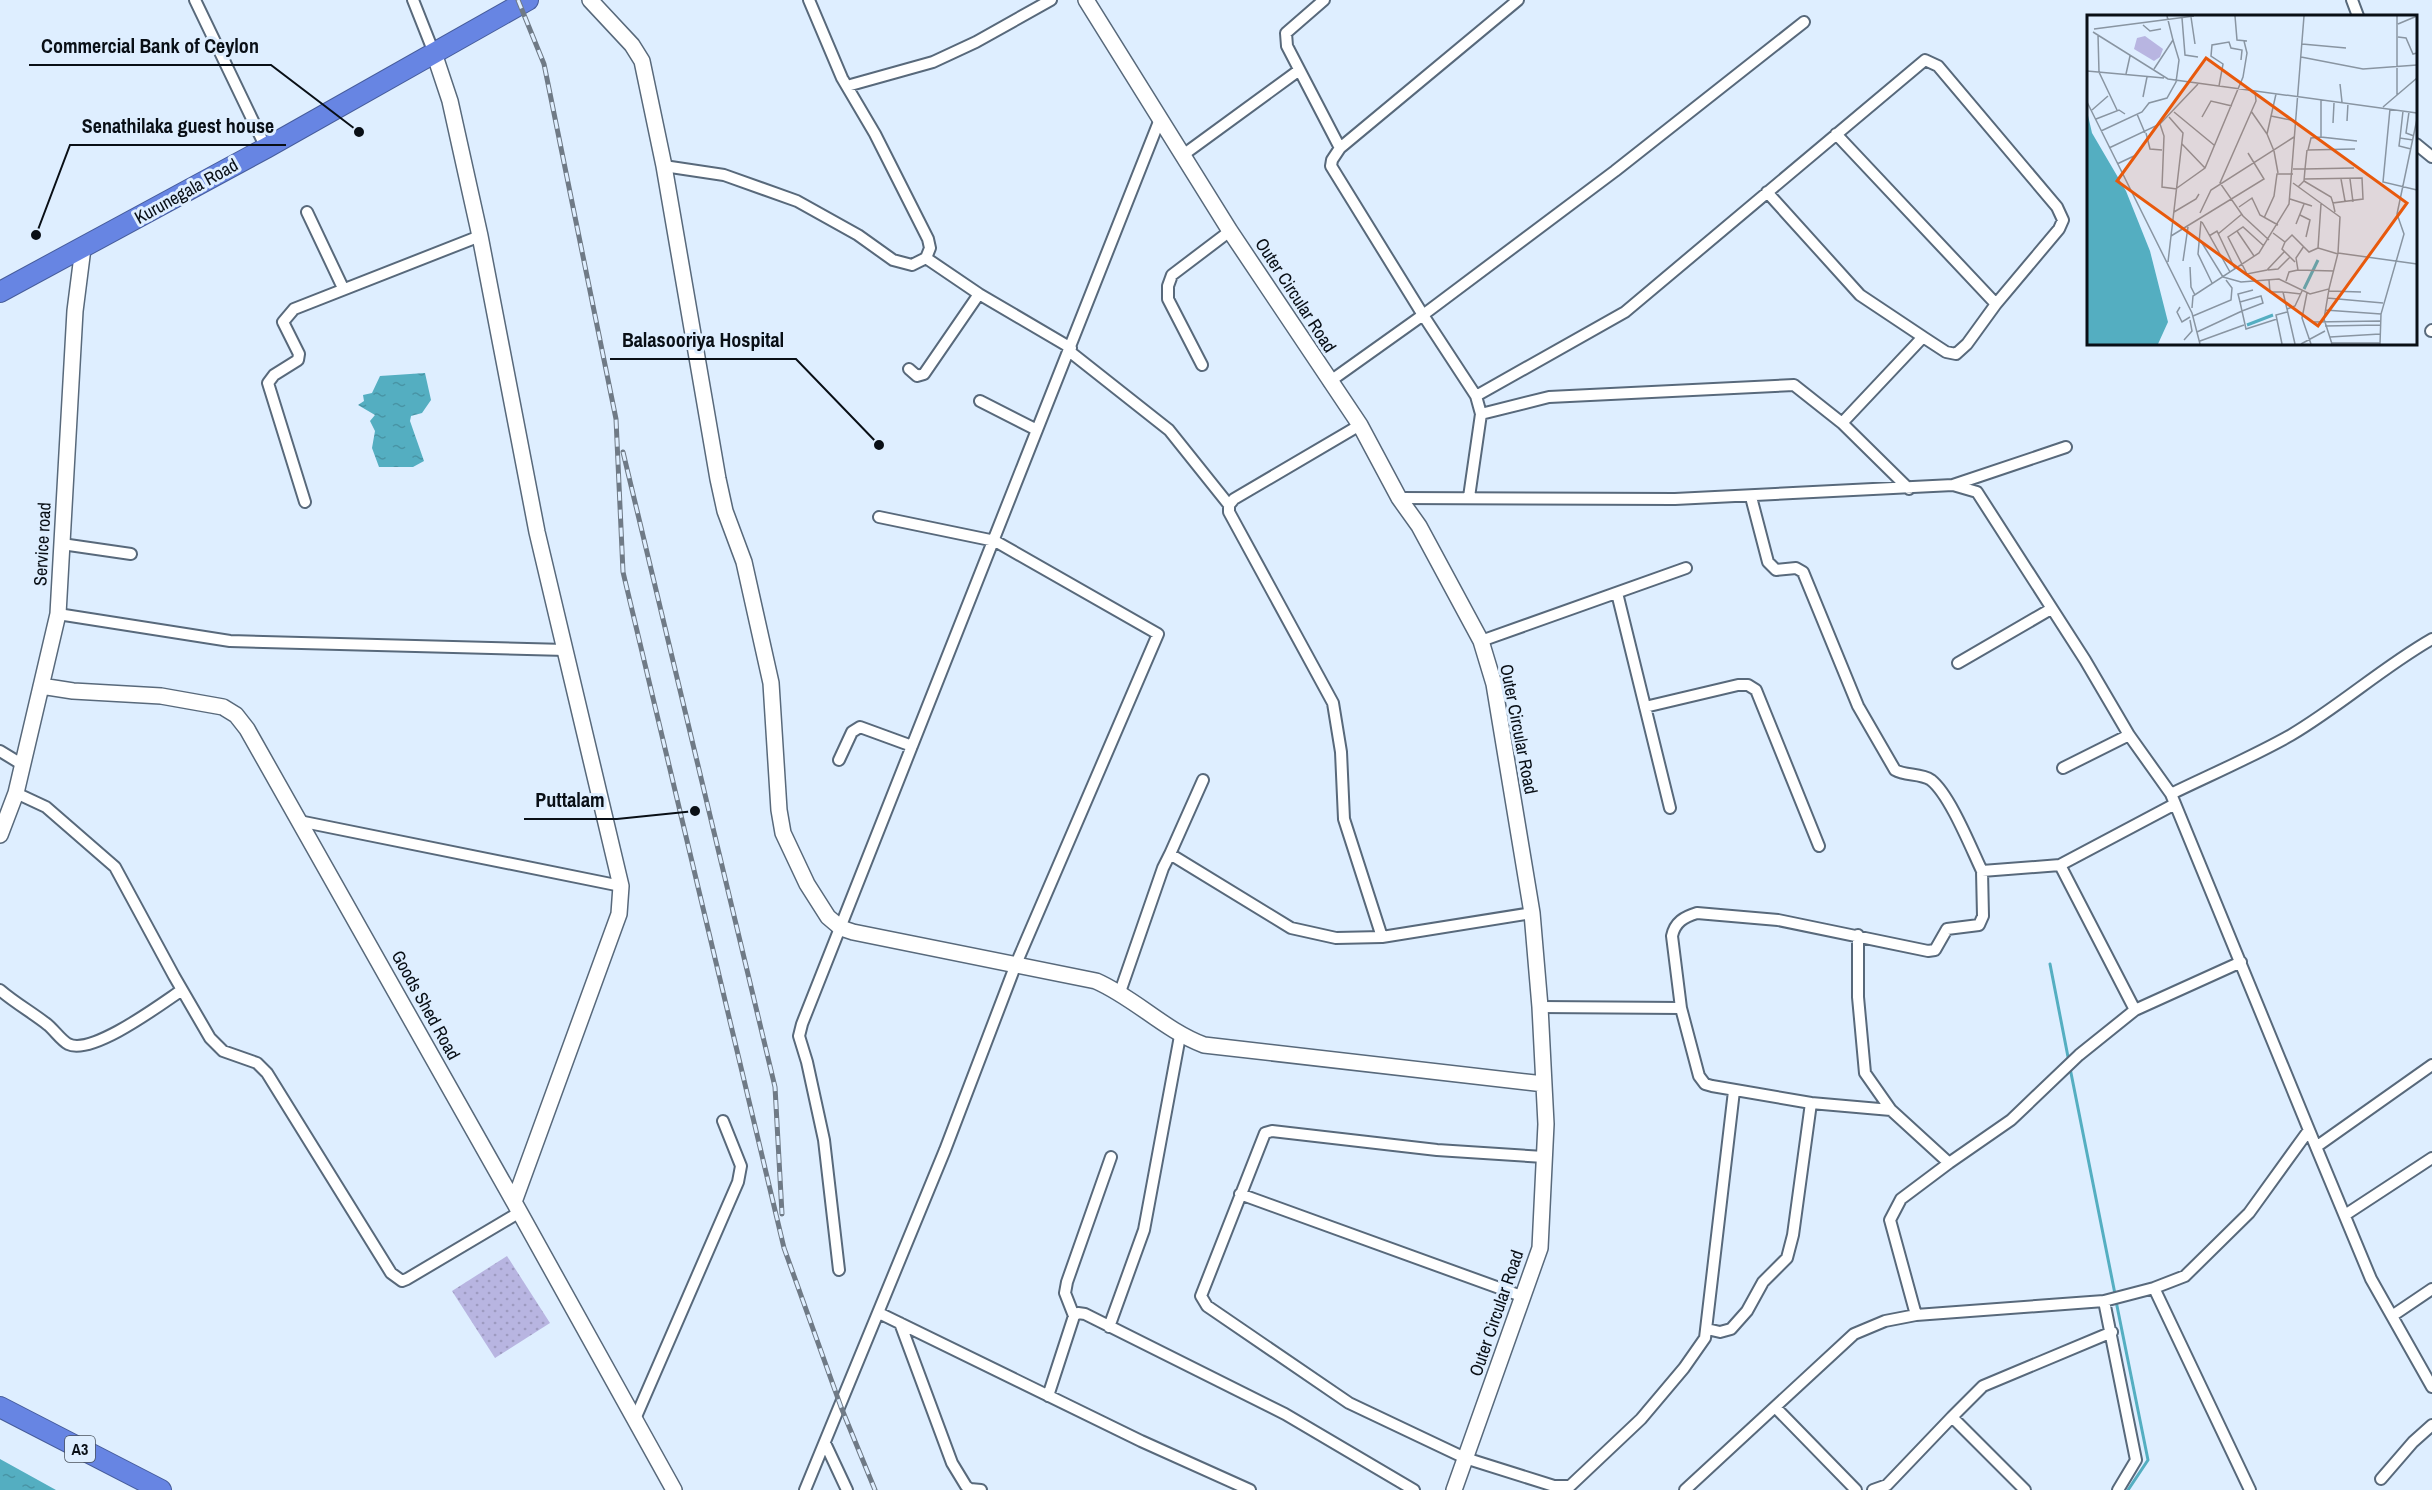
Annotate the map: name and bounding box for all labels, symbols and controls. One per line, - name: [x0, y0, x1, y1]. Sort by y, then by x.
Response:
- inset map: [2087, 15, 2417, 345]
- callout: Commercial Bank of Ceylon: [29, 27, 271, 65]
- text: Commercial Bank of Ceylon: [41, 32, 259, 59]
- callout: Senathilaka guest house: [70, 107, 286, 145]
- text: Senathilaka guest house: [82, 112, 274, 139]
- street label: Kurunegala Road: [130, 152, 242, 230]
- street label: Outer Circular Road: [1250, 233, 1342, 357]
- callout: Balasooriya Hospital: [610, 321, 796, 359]
- text: Balasooriya Hospital: [622, 326, 784, 353]
- street label: Service road: [27, 502, 57, 586]
- street label: Outer Circular Road: [1494, 662, 1544, 796]
- callout: Puttalam: [524, 781, 617, 819]
- text: Puttalam: [535, 786, 605, 813]
- street label: Goods Shed Road: [386, 946, 466, 1064]
- street label: Outer Circular Road: [1463, 1246, 1529, 1380]
- road number: A3: [65, 1436, 95, 1462]

